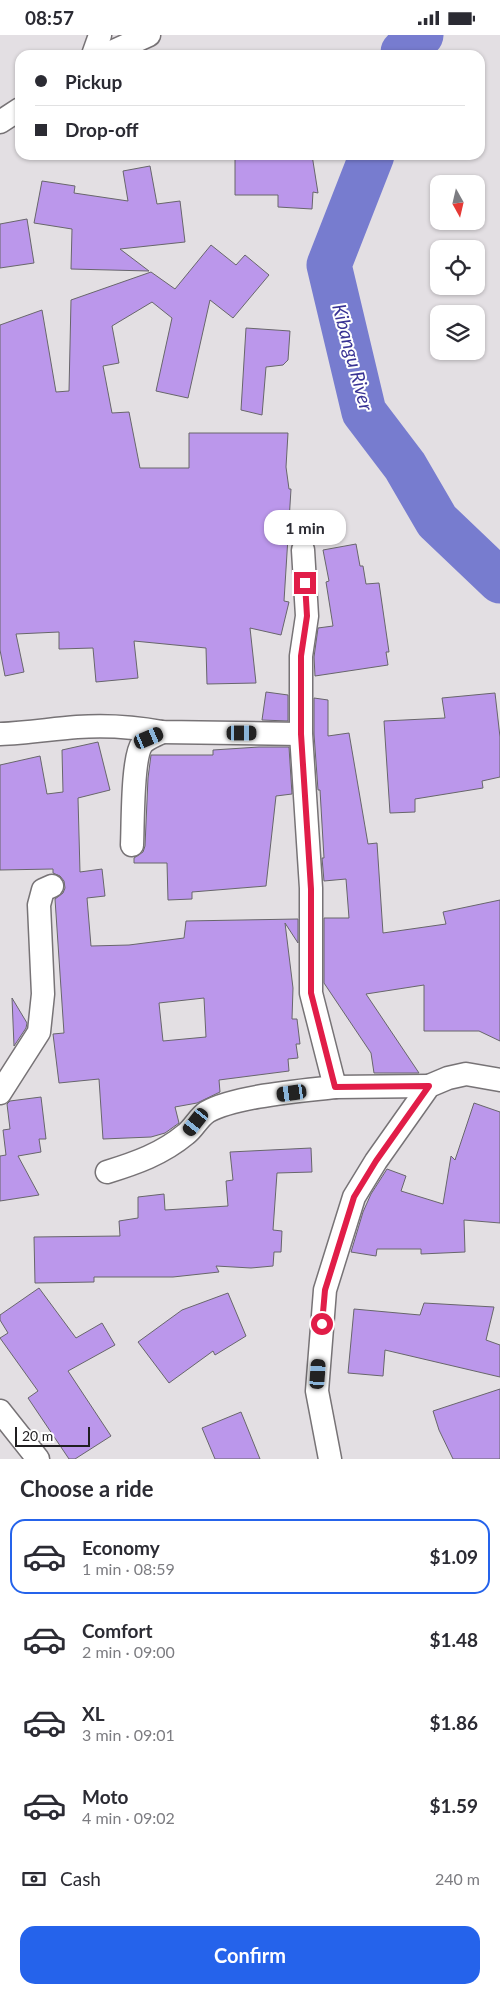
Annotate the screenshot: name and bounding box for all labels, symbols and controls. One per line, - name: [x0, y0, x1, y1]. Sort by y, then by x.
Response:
- text: 08:57: [25, 6, 74, 29]
- text: Pickup: [65, 70, 122, 93]
- text: Drop-off: [65, 118, 139, 141]
- north arrow: [430, 175, 485, 230]
- map controls: [430, 175, 485, 360]
- button: locate: [430, 240, 485, 295]
- water label: Kibangu River: [328, 301, 379, 413]
- button: layers: [430, 305, 485, 360]
- callout: 1 min: [264, 511, 346, 545]
- text: 1 min: [285, 518, 325, 537]
- route end: [294, 572, 316, 594]
- car: [132, 725, 165, 751]
- car: [227, 726, 257, 741]
- car: [276, 1083, 307, 1103]
- car: [180, 1106, 211, 1138]
- route start: [311, 1313, 333, 1335]
- car: [309, 1359, 326, 1389]
- scale bar: [15, 1424, 90, 1447]
- text: 20 m: [22, 1427, 53, 1444]
- text: Choose a ride: [20, 1475, 154, 1502]
- icon: car: [22, 1534, 67, 1579]
- text: Economy: [82, 1536, 160, 1559]
- text: $1.09: [429, 1545, 478, 1568]
- text: 1 min · 08:59: [82, 1559, 175, 1578]
- icon: car: [22, 1617, 67, 1662]
- text: Comfort: [82, 1619, 153, 1642]
- text: $1.48: [429, 1628, 478, 1651]
- text: 2 min · 09:00: [82, 1642, 175, 1661]
- icon: car: [22, 1700, 67, 1745]
- text: XL: [82, 1702, 105, 1725]
- text: $1.86: [429, 1711, 478, 1734]
- text: 3 min · 09:01: [82, 1725, 175, 1744]
- icon: car: [22, 1783, 67, 1828]
- text: Moto: [82, 1785, 128, 1808]
- text: $1.59: [429, 1794, 478, 1817]
- text: 4 min · 09:02: [82, 1808, 175, 1827]
- icon: cash: [20, 1865, 48, 1893]
- text: Cash: [60, 1867, 101, 1890]
- text: 240 m: [435, 1869, 480, 1888]
- button: Confirm: [20, 1926, 480, 1984]

